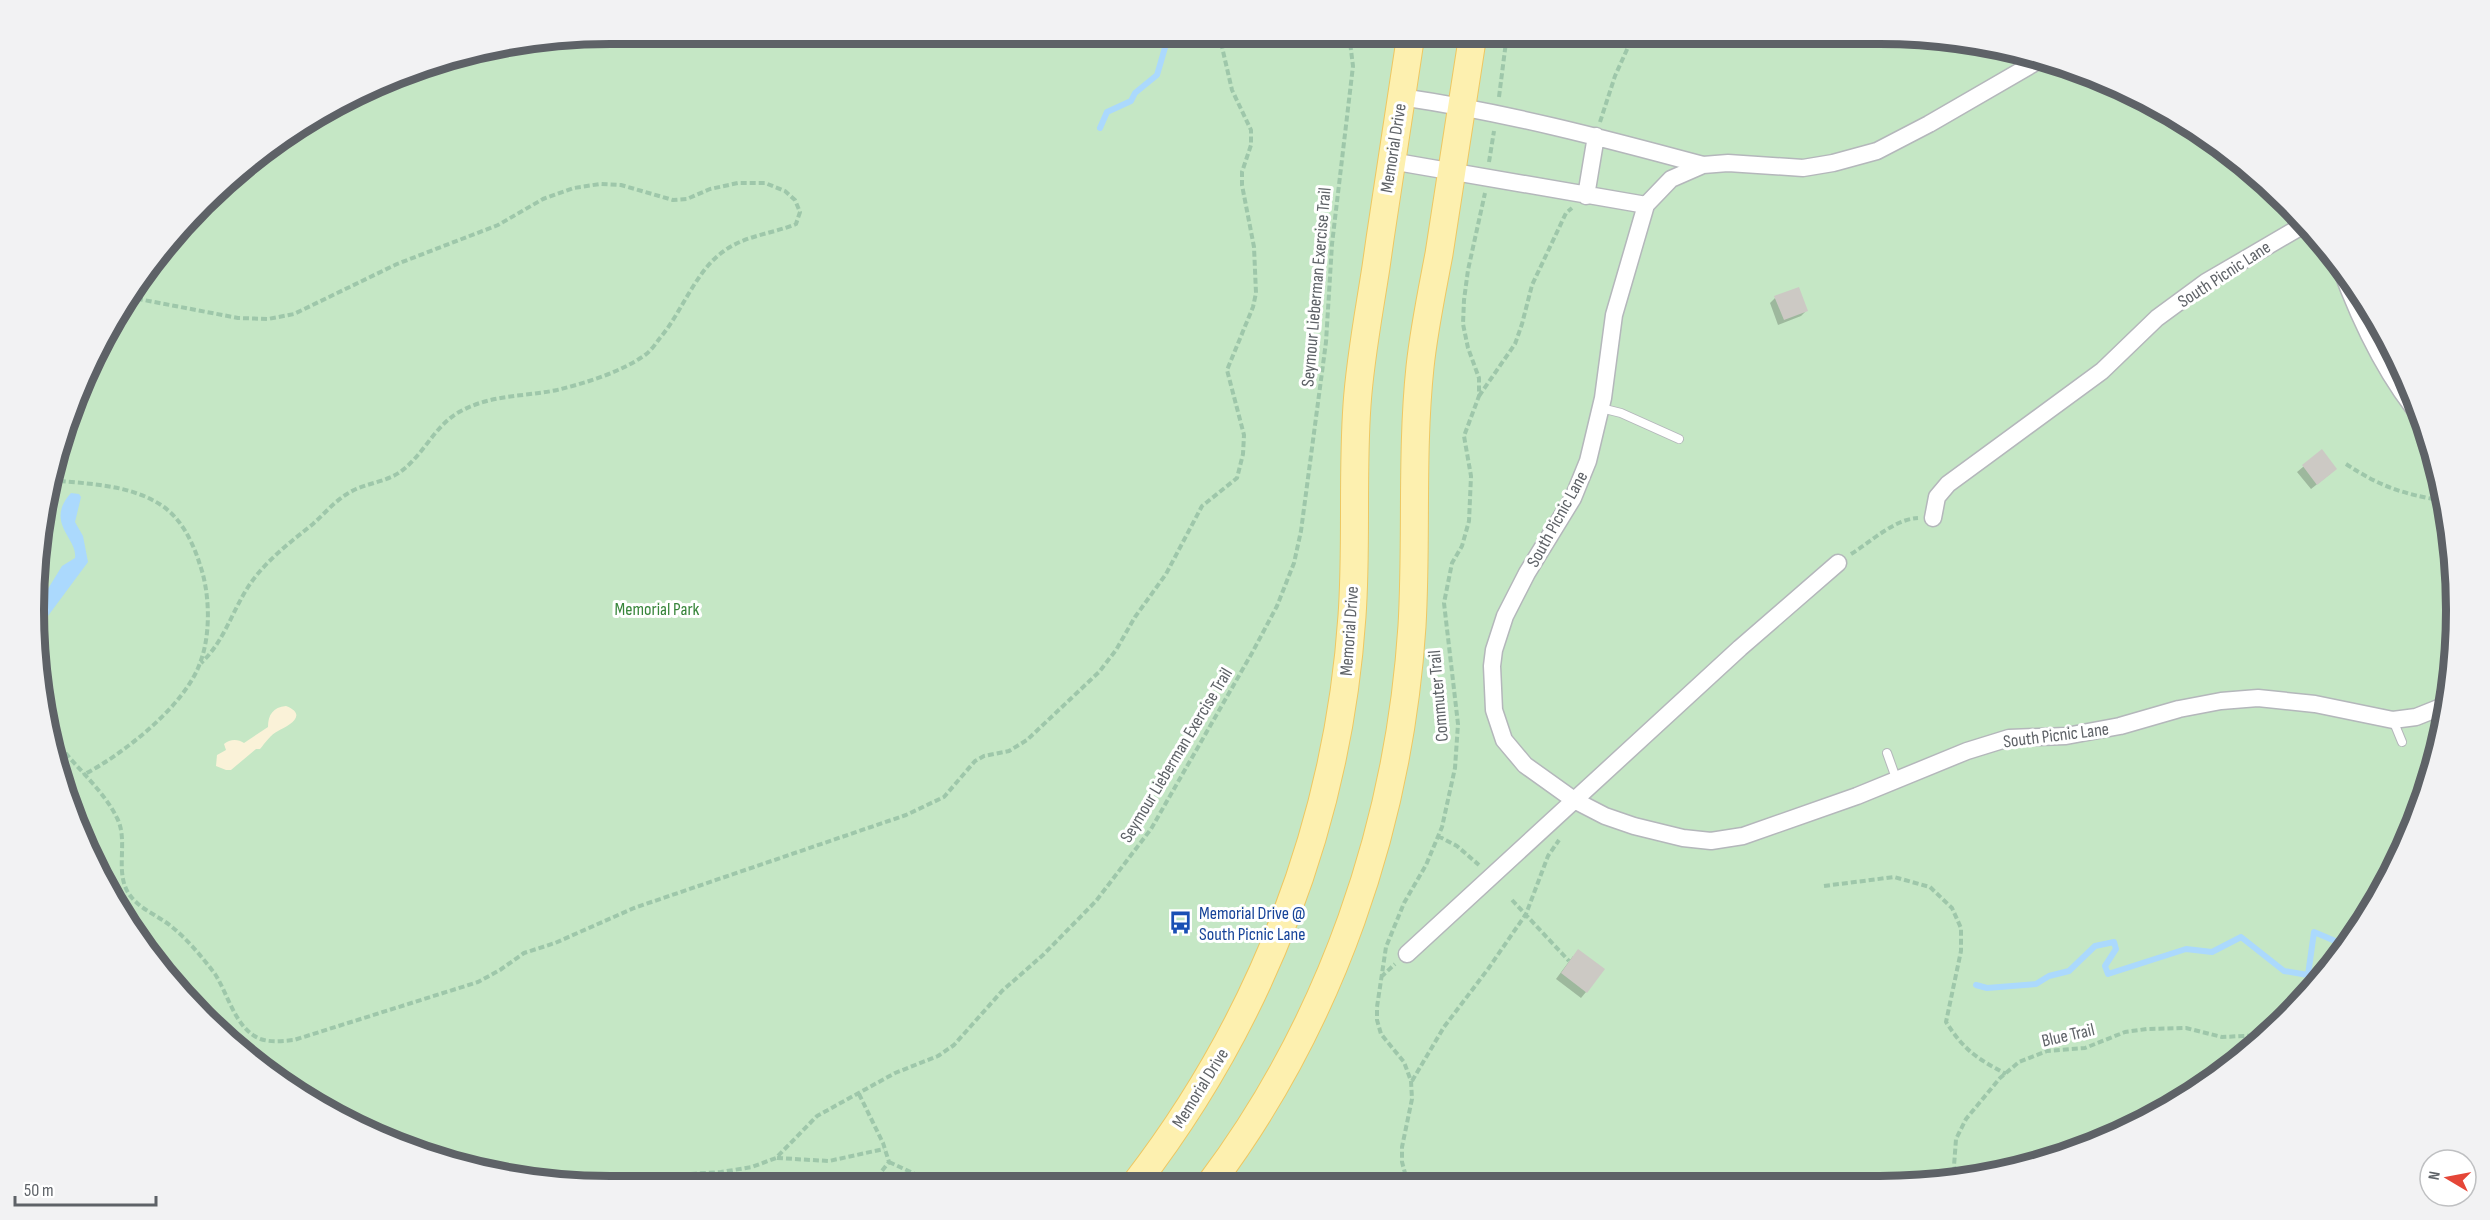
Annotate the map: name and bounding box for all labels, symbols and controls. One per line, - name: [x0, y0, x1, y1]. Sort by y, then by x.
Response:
- street label: Memorial Drive: [1376, 102, 1411, 194]
- street label: Seymour Lieberman Exercise Trail: [1297, 186, 1336, 388]
- street label: South Picnic Lane: [2174, 237, 2275, 312]
- street label: South Picnic Lane: [1522, 468, 1592, 571]
- street label: Memorial Drive: [1336, 585, 1363, 677]
- park label: Memorial Park: [615, 599, 700, 620]
- street label: Commuter Trail: [1424, 649, 1453, 743]
- street label: Seymour Lieberman Exercise Trail: [1116, 664, 1237, 846]
- street label: South Picnic Lane: [2002, 719, 2110, 752]
- place label: Memorial Drive @ South Picnic Lane: [1199, 903, 1305, 945]
- bus stop icon: Memorial Drive @ South Picnic Lane: [1168, 910, 1194, 936]
- street label: Blue Trail: [2040, 1019, 2097, 1052]
- street label: Memorial Drive: [1168, 1045, 1233, 1132]
- north arrow: [2418, 1148, 2478, 1208]
- scale bar: [15, 1169, 156, 1207]
- text: N: [2425, 1170, 2445, 1182]
- text: 50 m: [24, 1180, 54, 1201]

